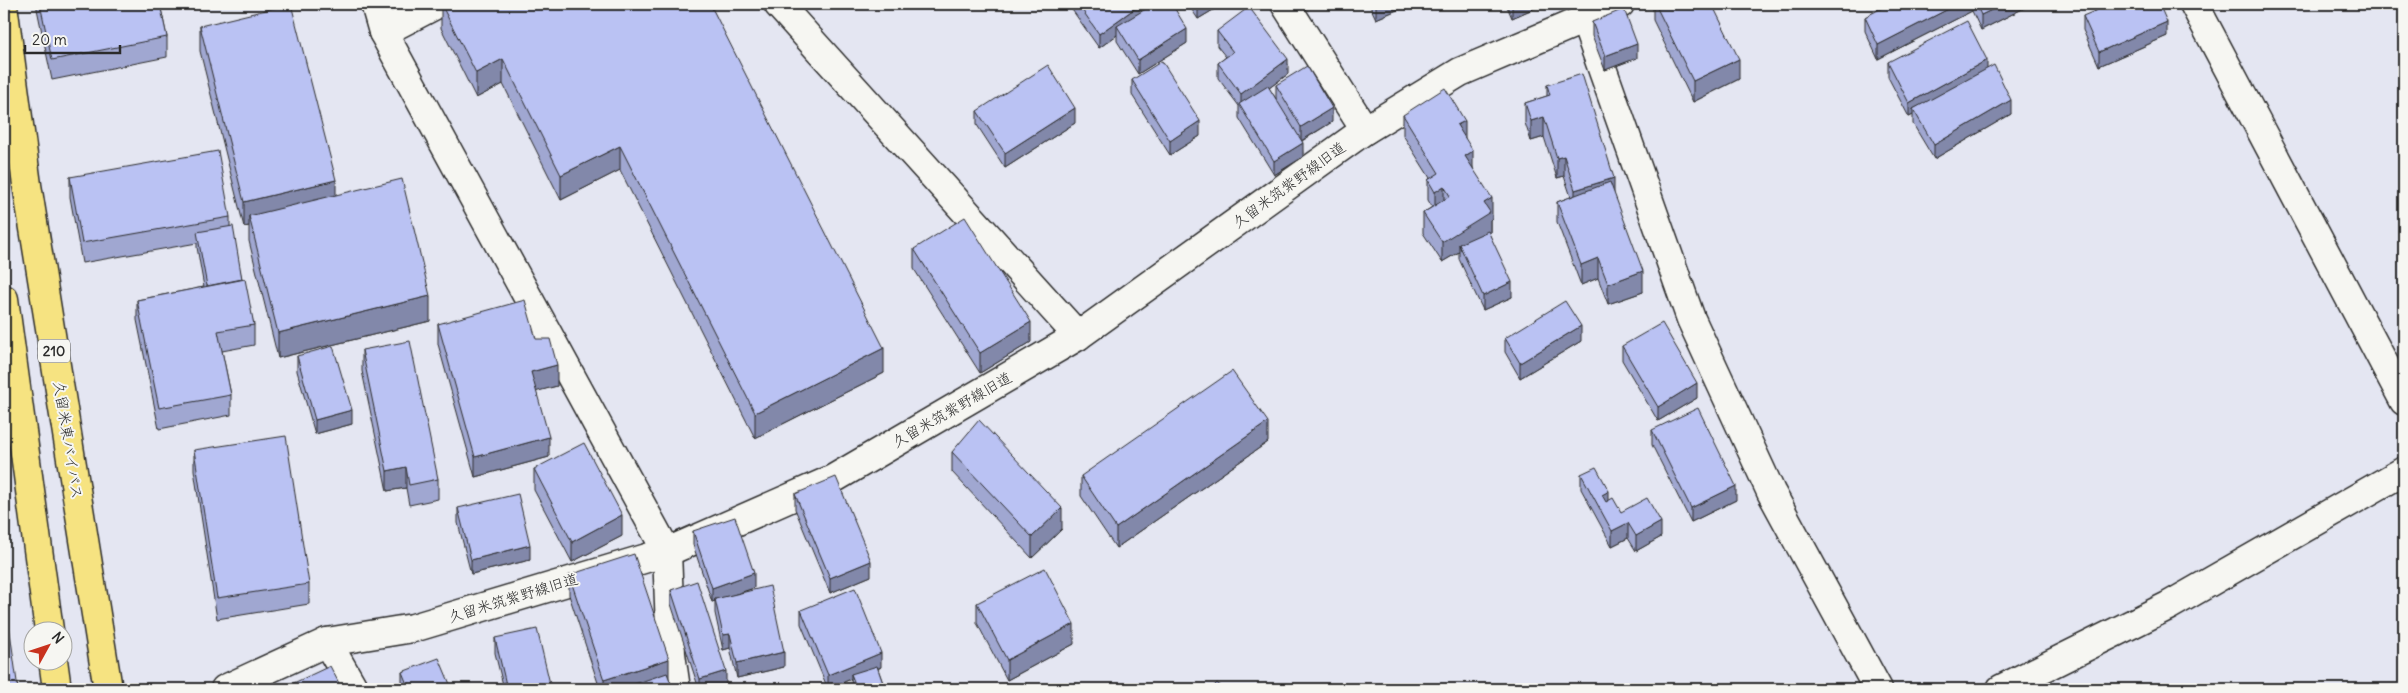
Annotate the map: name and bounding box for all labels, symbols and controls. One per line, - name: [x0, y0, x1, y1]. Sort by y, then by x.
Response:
- scale bar: [25, 22, 120, 54]
- text: 20 m: [32, 30, 67, 49]
- street label: 久留米筑紫野線旧道: [1229, 137, 1349, 232]
- road number: 210: [38, 340, 70, 362]
- street label: 久留米筑紫野線旧道: [889, 368, 1015, 452]
- street label: 久留米東バイパス: [50, 379, 87, 501]
- street label: 久留米筑紫野線旧道: [446, 569, 580, 626]
- north arrow: [22, 620, 72, 670]
- text: N: [48, 628, 68, 647]

